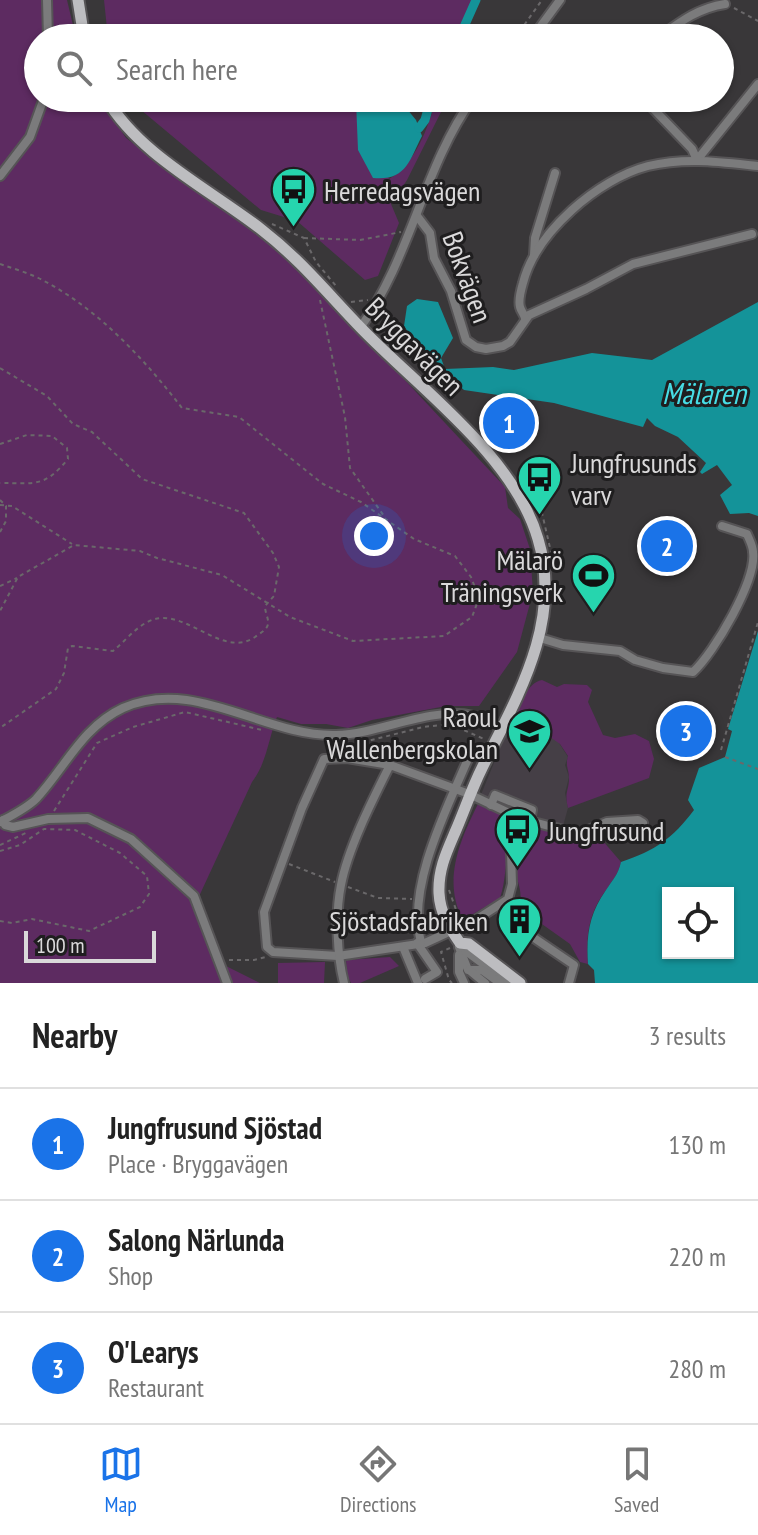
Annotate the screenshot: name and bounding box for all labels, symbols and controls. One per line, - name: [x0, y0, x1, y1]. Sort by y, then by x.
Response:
- search box: [24, 24, 734, 112]
- icon: search: [52, 46, 96, 90]
- text: Search here: [116, 49, 238, 88]
- bus stop icon: Herredagsvägen: [269, 166, 317, 229]
- place label: Herredagsvägen: [324, 172, 480, 209]
- street label: Bokvägen: [435, 226, 501, 328]
- street label: Bryggavägen: [358, 289, 472, 403]
- water label: Mälaren: [662, 373, 748, 412]
- pin: 1: [483, 393, 535, 453]
- place label: Jungfrusunds varv: [570, 444, 697, 513]
- bus stop icon: Jungfrusunds varv: [516, 454, 564, 517]
- your location: [354, 516, 394, 556]
- pin: 2: [641, 516, 693, 576]
- place label: Mälarö Träningsverk: [441, 541, 563, 610]
- sports icon: Mälarö Träningsverk: [570, 551, 618, 614]
- place label: Raoul Wallenbergskolan: [326, 698, 498, 767]
- pin: 3: [660, 701, 712, 761]
- school or university icon: Raoul Wallenbergskolan: [505, 708, 553, 771]
- bus stop icon: Jungfrusund: [493, 806, 541, 869]
- place label: Jungfrusund: [547, 812, 664, 849]
- map controls: [662, 887, 734, 959]
- button: locate: [662, 887, 734, 959]
- building icon: Sjöstadsfabriken: [495, 896, 543, 959]
- place label: Sjöstadsfabriken: [329, 902, 488, 939]
- scale bar: [24, 927, 156, 963]
- text: 100 m: [36, 931, 85, 959]
- text: Nearby: [32, 1013, 117, 1057]
- text: 3 results: [649, 1019, 726, 1052]
- text: Jungfrusund Sjöstad: [108, 1108, 322, 1147]
- text: 1: [52, 1128, 64, 1161]
- text: 130 m: [668, 1128, 726, 1161]
- text: Place · Bryggavägen: [108, 1147, 288, 1180]
- text: Salong Närlunda: [108, 1220, 284, 1259]
- text: 2: [52, 1240, 64, 1273]
- text: 220 m: [668, 1240, 726, 1273]
- text: Shop: [108, 1259, 153, 1292]
- text: O'Learys: [108, 1332, 199, 1371]
- text: 3: [52, 1352, 64, 1385]
- text: 280 m: [668, 1352, 726, 1385]
- text: Restaurant: [108, 1371, 204, 1404]
- tab: Map: [99, 1442, 143, 1518]
- tab: Directions: [340, 1442, 417, 1518]
- tab: Saved: [614, 1442, 659, 1518]

